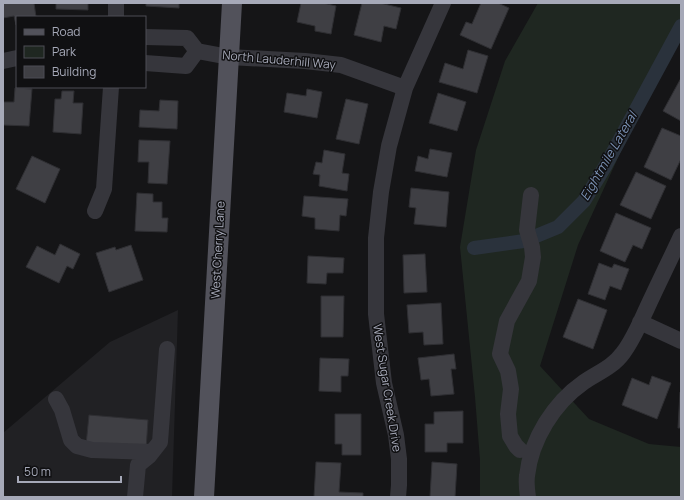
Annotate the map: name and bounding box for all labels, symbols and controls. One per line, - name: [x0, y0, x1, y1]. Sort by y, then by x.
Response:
- legend: [16, 16, 146, 88]
- text: Road: [52, 23, 80, 40]
- text: Park: [52, 43, 77, 60]
- street label: North Lauderhill Way: [222, 46, 337, 73]
- text: Building: [52, 63, 96, 80]
- water label: Eightmile Lateral: [575, 107, 642, 204]
- street label: West Cherry Lane: [206, 201, 229, 299]
- street label: West Sugar Creek Drive: [369, 323, 406, 453]
- scale bar: [18, 458, 121, 484]
- text: 50 m: [24, 463, 51, 480]

